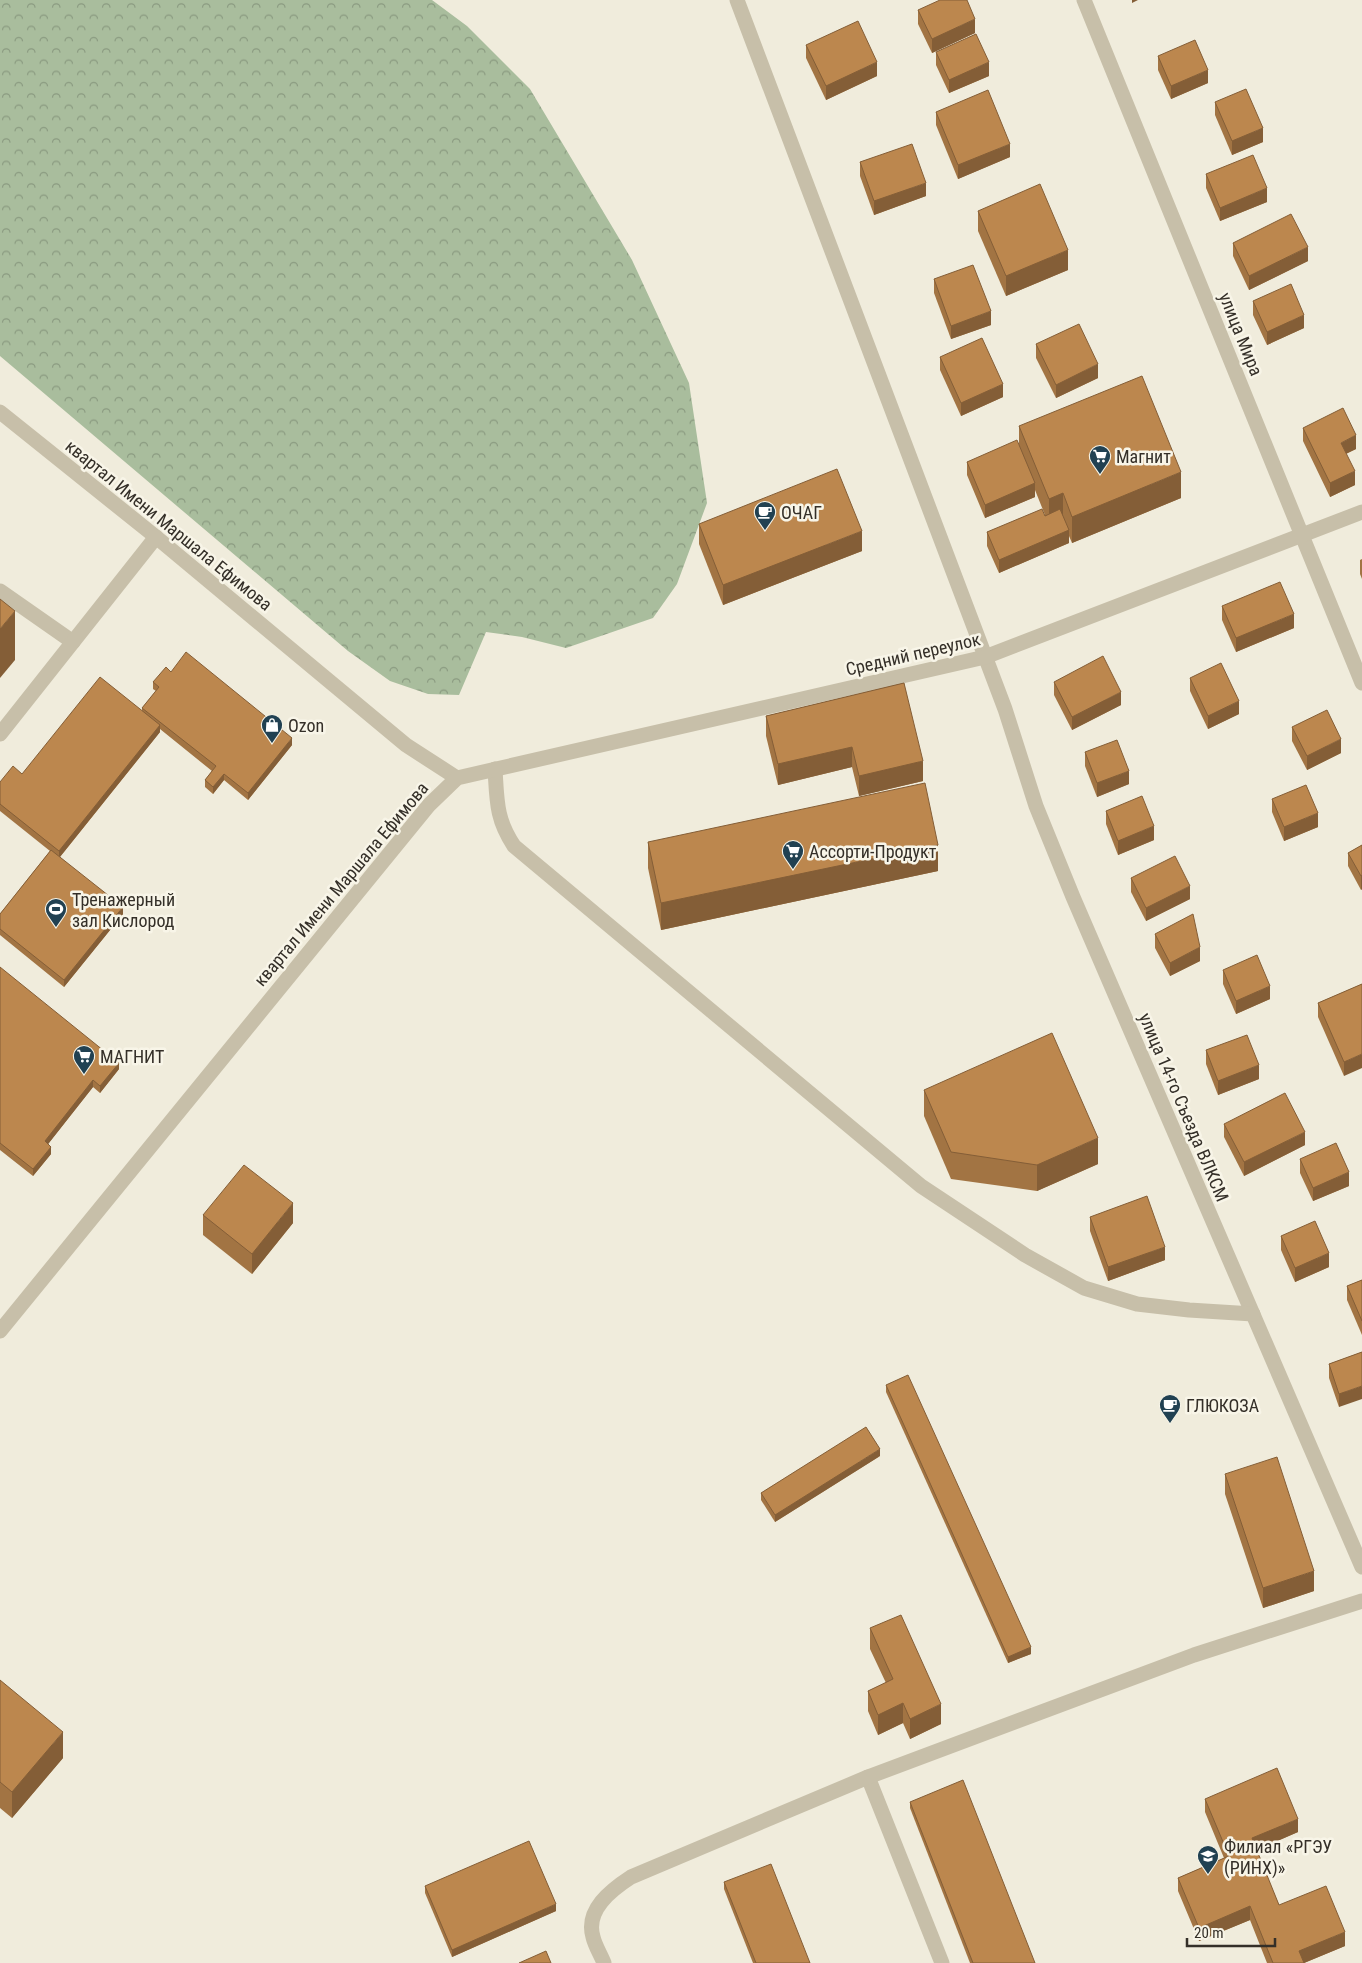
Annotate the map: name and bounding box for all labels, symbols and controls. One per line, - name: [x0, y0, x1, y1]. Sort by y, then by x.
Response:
- street label: улица Мира: [1215, 289, 1267, 379]
- street label: квартал Имени Маршала Ефимова: [62, 435, 276, 615]
- supermarket icon: Магнит: [1088, 444, 1112, 475]
- place label: Магнит: [1116, 446, 1171, 467]
- cafe icon: ОЧАГ: [753, 500, 777, 531]
- place label: ОЧАГ: [781, 502, 822, 523]
- street label: Средний переулок: [844, 628, 983, 680]
- shop icon: Ozon: [260, 713, 284, 744]
- place label: Ozon: [288, 715, 324, 736]
- street label: квартал Имени Маршала Ефимова: [250, 778, 432, 990]
- supermarket icon: Ассорти-Продукт: [781, 839, 805, 870]
- place label: Ассорти-Продукт: [809, 841, 937, 862]
- place label: Тренажерный зал Кислород: [72, 889, 175, 931]
- sports icon: Тренажерный зал Кислород: [44, 897, 68, 928]
- street label: улица 14-го Съезда ВЛКСМ: [1135, 1010, 1233, 1204]
- supermarket icon: МАГНИТ: [72, 1044, 96, 1075]
- place label: МАГНИТ: [100, 1046, 164, 1067]
- cafe icon: ГЛЮКОЗА: [1158, 1393, 1182, 1424]
- place label: ГЛЮКОЗА: [1186, 1395, 1260, 1416]
- place label: Филиал «РГЭУ (РИНХ)»: [1224, 1836, 1332, 1879]
- school or university icon: Филиал «РГЭУ (РИНХ)»: [1196, 1844, 1220, 1875]
- scale bar: [1187, 1916, 1274, 1948]
- text: 20 m: [1194, 1924, 1224, 1942]

